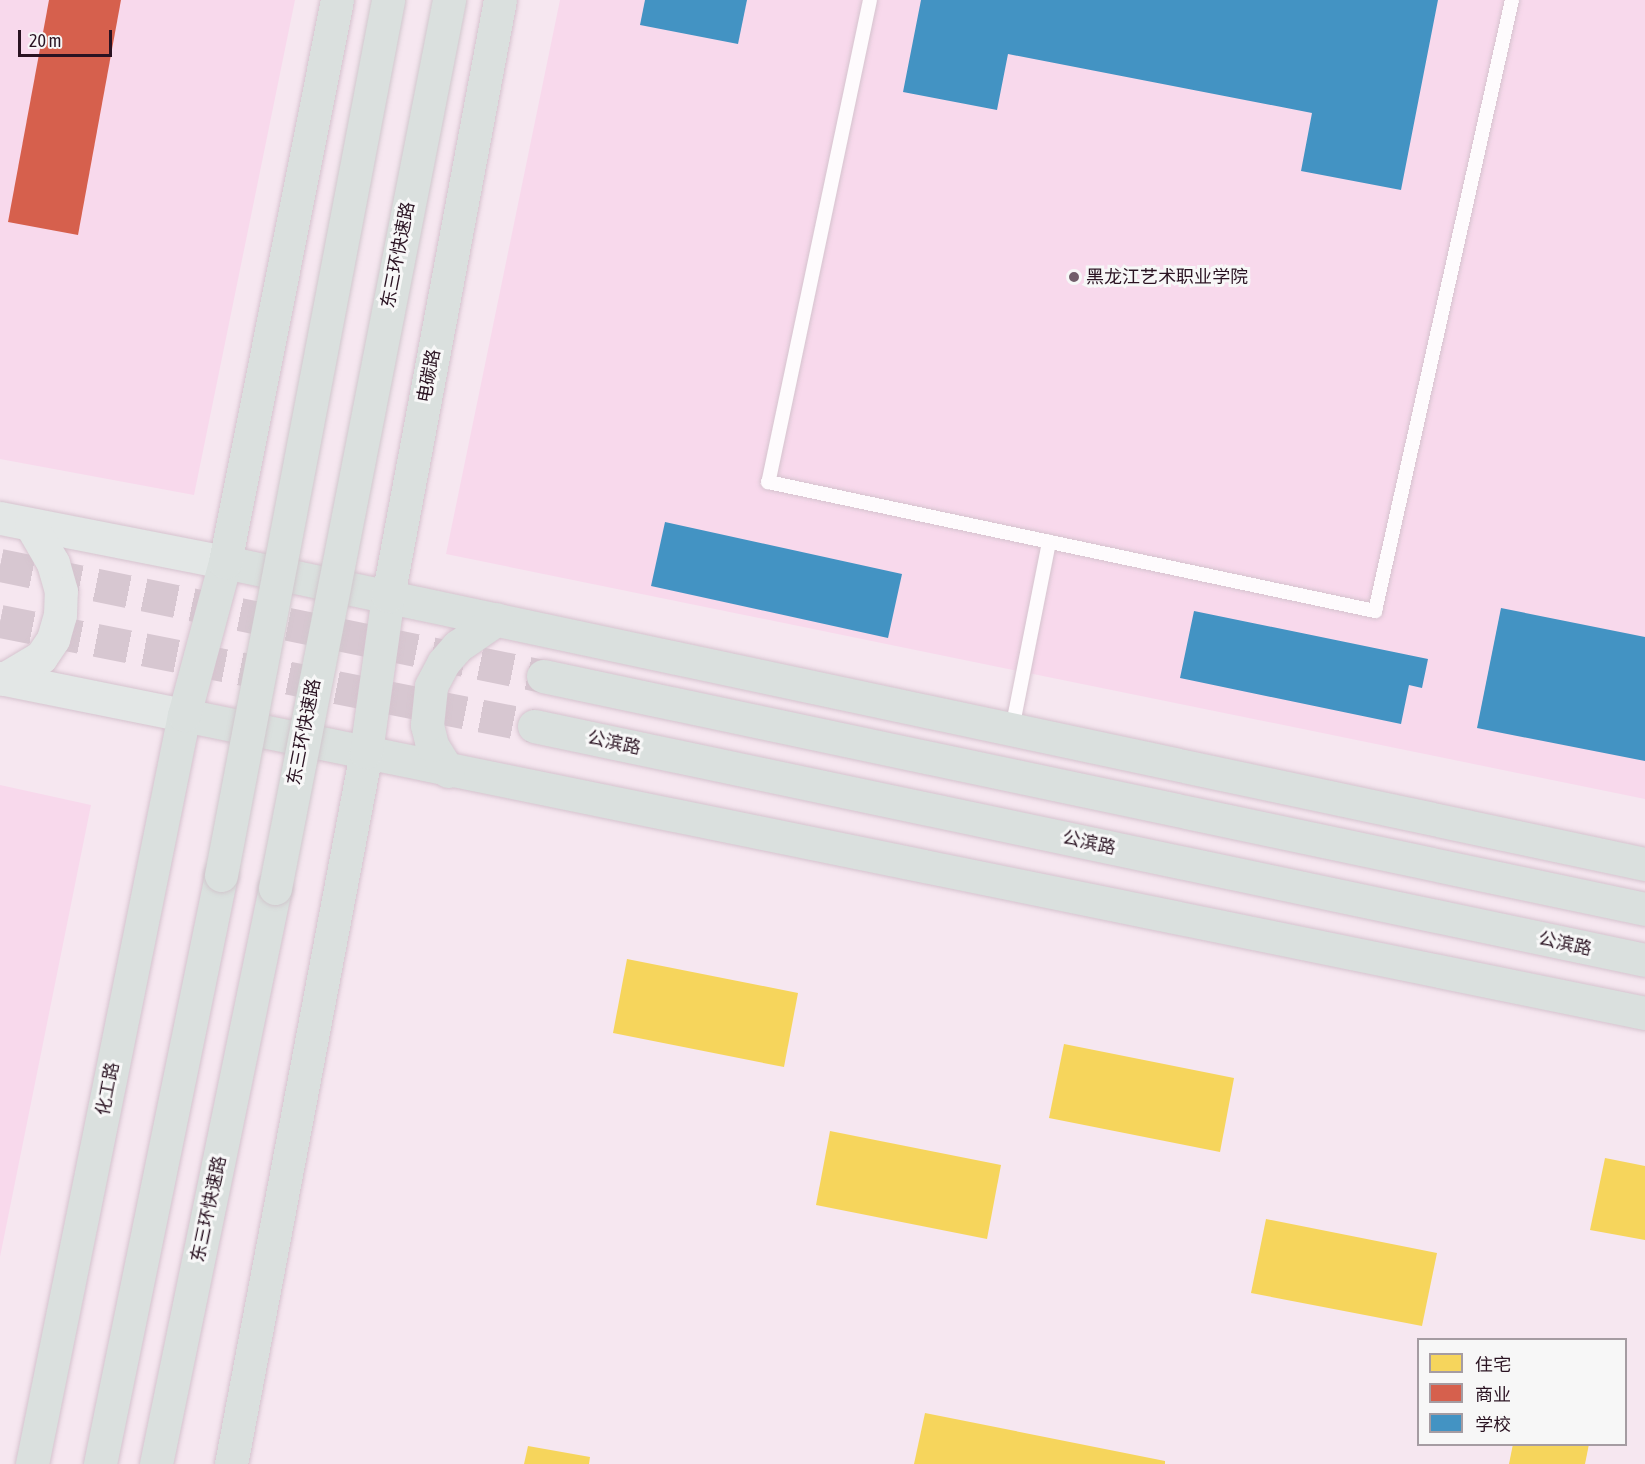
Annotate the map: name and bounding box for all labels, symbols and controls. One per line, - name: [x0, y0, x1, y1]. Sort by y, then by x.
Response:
- scale bar: [21, 18, 116, 56]
- text: 20 m: [29, 30, 61, 51]
- street label: 东三环快速路: [377, 200, 419, 310]
- place label: 黑龙江艺术职业学院: [1086, 266, 1248, 288]
- marker: 黑龙江艺术职业学院: [1067, 270, 1081, 284]
- street label: 电碳路: [413, 347, 445, 405]
- street label: 东三环快速路: [283, 677, 325, 787]
- street label: 公滨路: [585, 727, 643, 759]
- street label: 公滨路: [1060, 827, 1118, 859]
- street label: 公滨路: [1536, 928, 1594, 960]
- street label: 化工路: [92, 1060, 124, 1118]
- street label: 东三环快速路: [187, 1154, 231, 1264]
- legend: [1417, 1338, 1627, 1446]
- text: 住宅: [1475, 1354, 1511, 1375]
- text: 商业: [1475, 1384, 1511, 1405]
- text: 学校: [1475, 1414, 1511, 1435]

